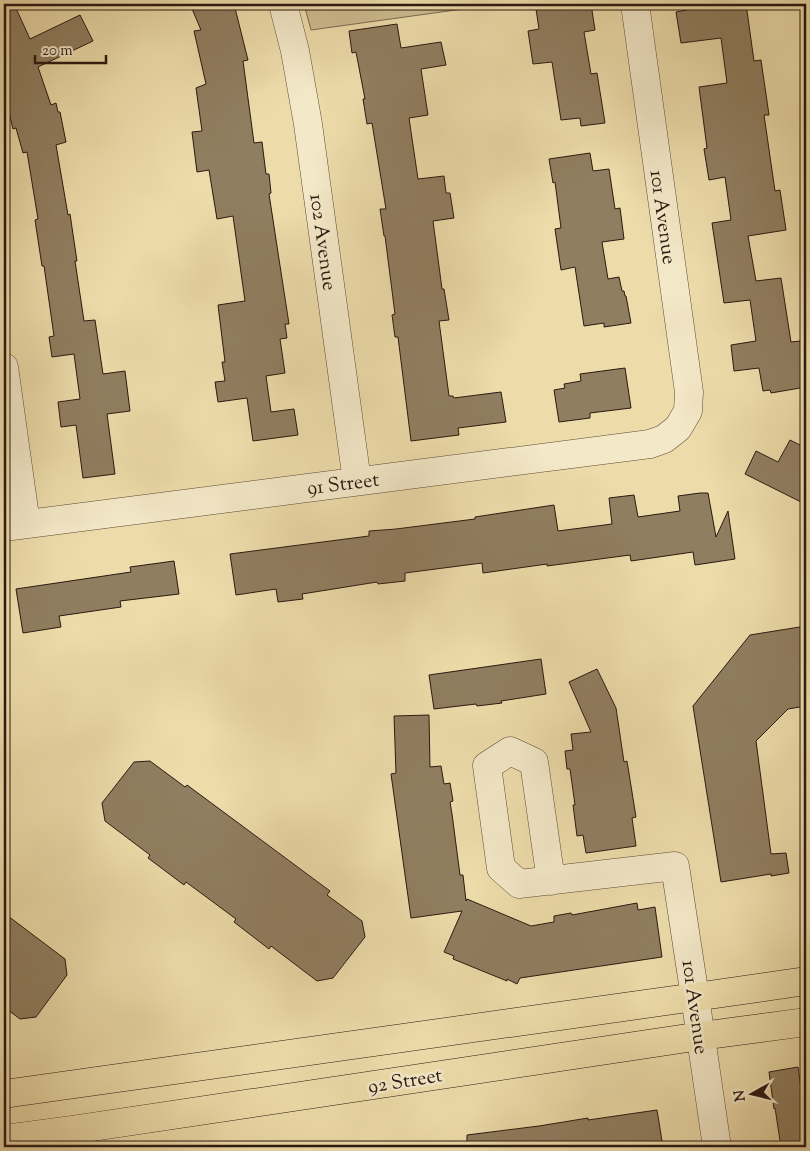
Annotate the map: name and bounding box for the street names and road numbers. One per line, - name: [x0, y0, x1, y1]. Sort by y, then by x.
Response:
- street label: 101 Avenue: [641, 168, 682, 266]
- street label: 102 Avenue: [300, 192, 343, 293]
- street label: 91 Street: [306, 467, 381, 504]
- street label: 101 Avenue: [673, 958, 714, 1056]
- street label: 92 Street: [366, 1062, 445, 1103]

